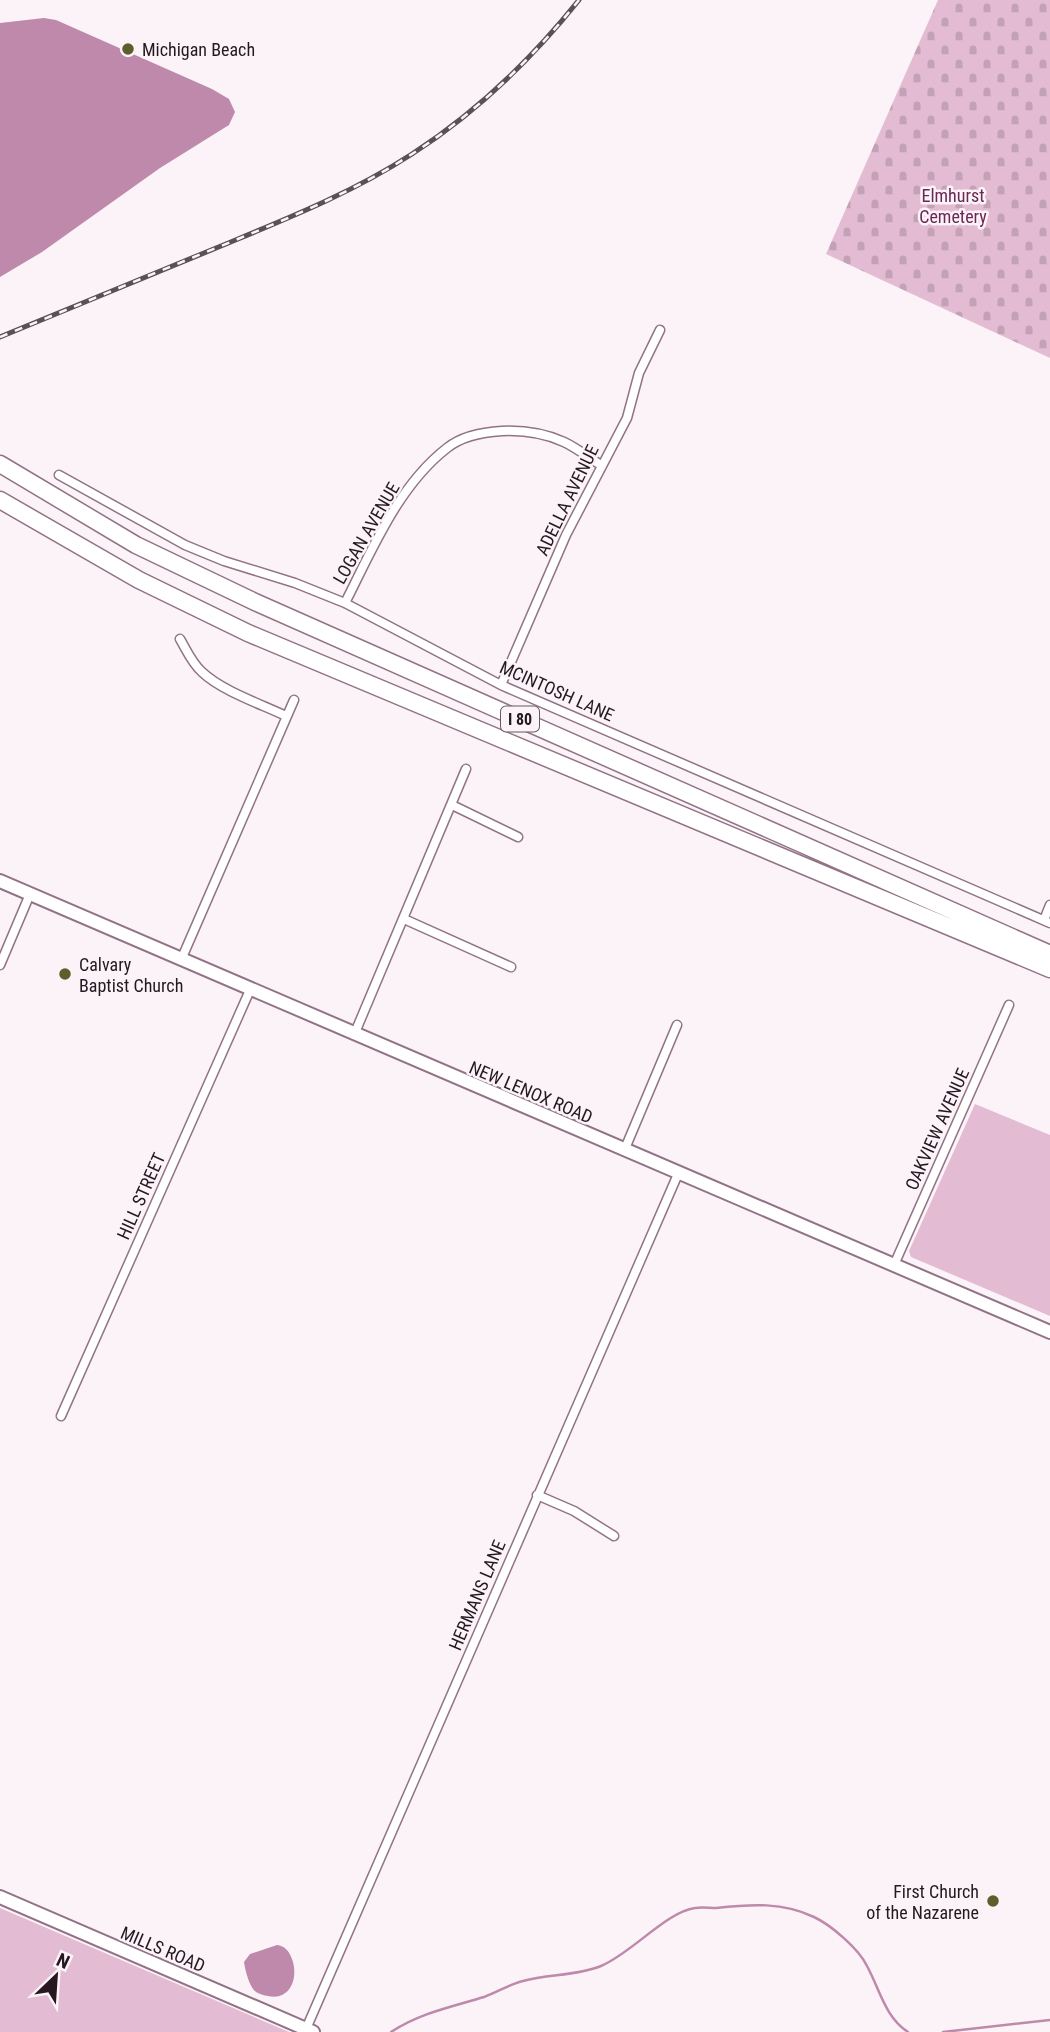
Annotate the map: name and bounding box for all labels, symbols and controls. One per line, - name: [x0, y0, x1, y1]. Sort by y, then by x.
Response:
- place label: Michigan Beach: [142, 39, 255, 60]
- marker: Michigan Beach: [120, 41, 136, 57]
- park label: Elmhurst Cemetery: [919, 185, 987, 227]
- street label: ADELLA AVENUE: [531, 441, 603, 559]
- street label: LOGAN AVENUE: [328, 478, 404, 588]
- street label: MCINTOSH LANE: [497, 656, 617, 726]
- road number: I 80: [501, 706, 539, 732]
- place label: Calvary Baptist Church: [79, 954, 183, 996]
- marker: Calvary Baptist Church: [57, 966, 73, 982]
- street label: NEW LENOX ROAD: [466, 1057, 596, 1127]
- street label: OAKVIEW AVENUE: [901, 1065, 973, 1193]
- street label: HILL STREET: [113, 1149, 169, 1243]
- street label: HERMANS LANE: [444, 1537, 510, 1653]
- place label: First Church of the Nazarene: [866, 1881, 979, 1923]
- marker: First Church of the Nazarene: [985, 1893, 1001, 1909]
- street label: MILLS ROAD: [118, 1922, 208, 1976]
- north arrow: [21, 1941, 91, 2011]
- text: N: [53, 1948, 73, 1974]

